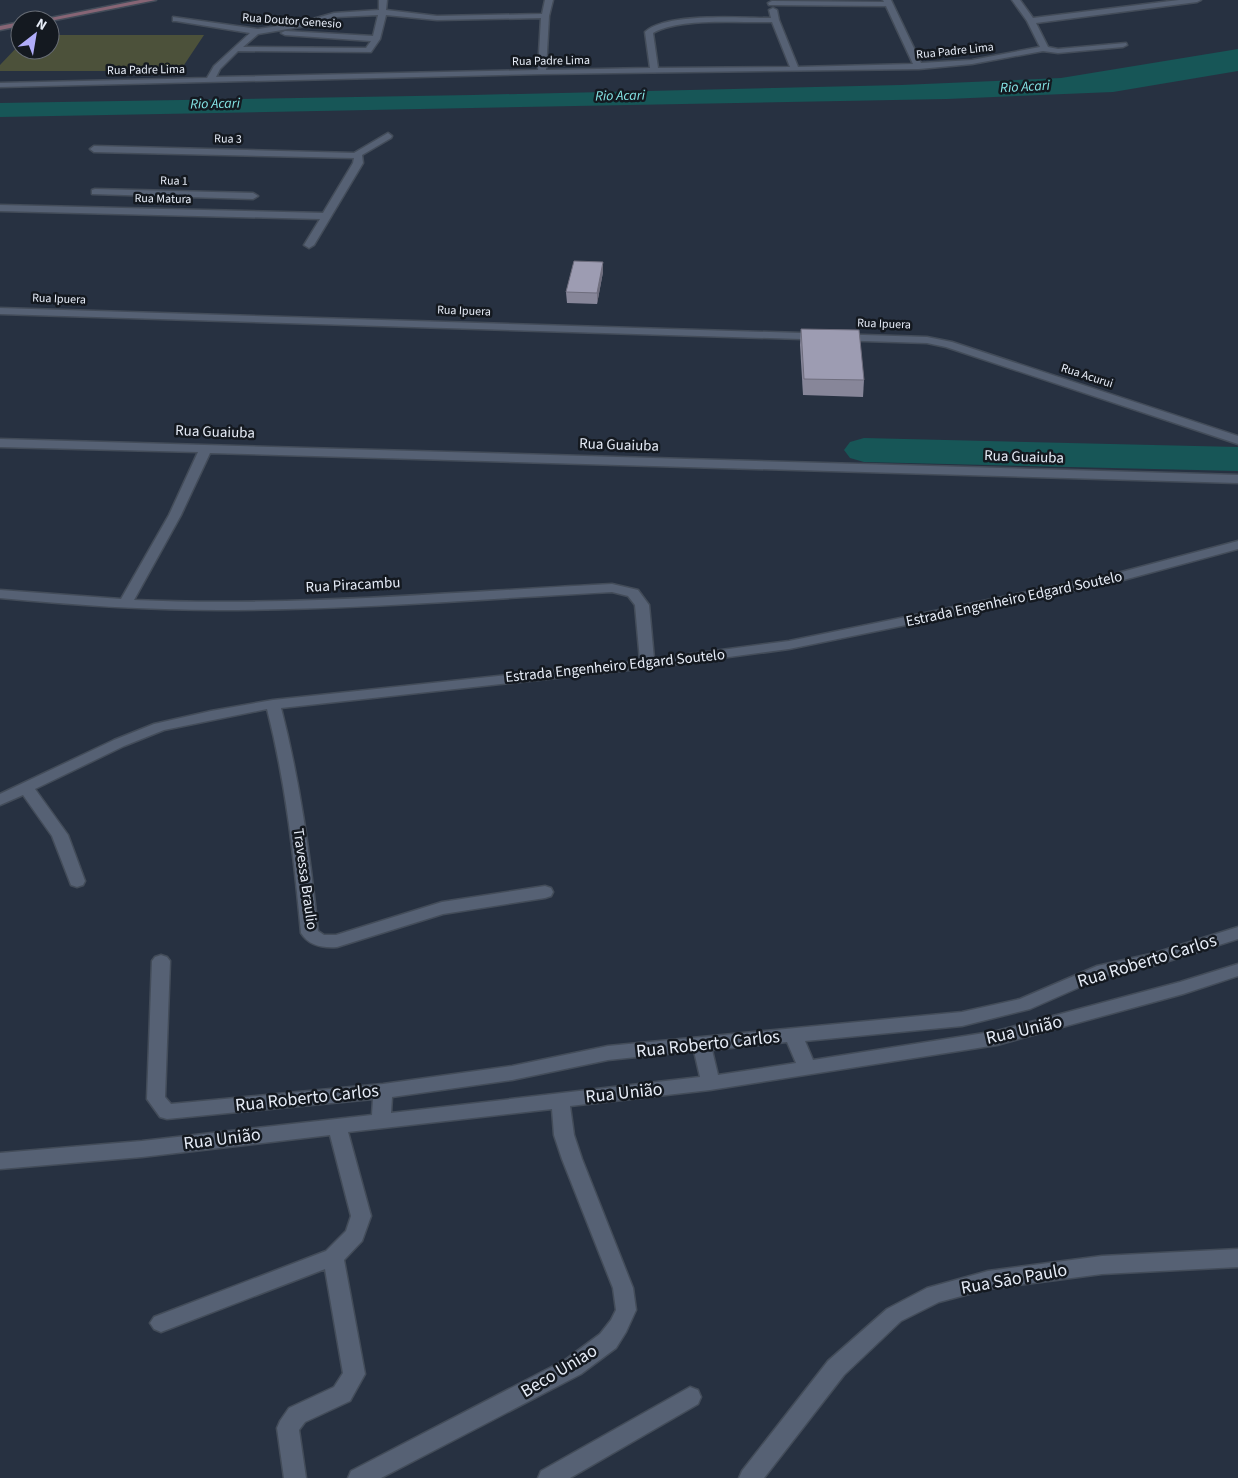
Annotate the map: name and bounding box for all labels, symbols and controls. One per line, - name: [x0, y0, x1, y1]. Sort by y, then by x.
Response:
- street label: Rua Doutor Genesio: [242, 9, 342, 33]
- north arrow: [10, 10, 60, 60]
- text: N: [32, 14, 50, 36]
- street label: Rua Padre Lima: [915, 38, 995, 64]
- street label: Rua Padre Lima: [512, 52, 590, 70]
- street label: Rua Padre Lima: [107, 61, 185, 79]
- water label: Rio Acari: [1000, 76, 1051, 98]
- water label: Rio Acari: [595, 86, 646, 106]
- water label: Rio Acari: [190, 94, 241, 114]
- street label: Rua 3: [214, 130, 242, 148]
- street label: Rua 1: [160, 172, 188, 190]
- street label: Rua Matura: [134, 190, 192, 208]
- street label: Rua Ipuera: [32, 290, 86, 308]
- street label: Rua Ipuera: [437, 302, 491, 320]
- street label: Rua Ipuera: [857, 315, 911, 333]
- street label: Rua Acurui: [1059, 360, 1115, 392]
- street label: Rua Guaiuba: [175, 420, 255, 444]
- street label: Rua Guaiuba: [579, 433, 659, 457]
- street label: Rua Guaiuba: [984, 445, 1064, 469]
- street label: Estrada Engenheiro Edgard Soutelo: [904, 566, 1124, 632]
- street label: Rua Piracambu: [305, 572, 401, 598]
- street label: Estrada Engenheiro Edgard Soutelo: [504, 644, 726, 688]
- street label: Travessa Braulio: [287, 827, 323, 931]
- street label: Rua Roberto Carlos: [1074, 928, 1220, 994]
- street label: Rua União: [983, 1009, 1065, 1051]
- street label: Rua Roberto Carlos: [635, 1024, 781, 1064]
- street label: Rua União: [584, 1077, 664, 1109]
- street label: Rua Roberto Carlos: [234, 1078, 380, 1118]
- street label: Rua União: [182, 1122, 262, 1156]
- street label: Rua Sāo Paulo: [959, 1257, 1069, 1301]
- street label: Beco Uniao: [516, 1338, 602, 1404]

